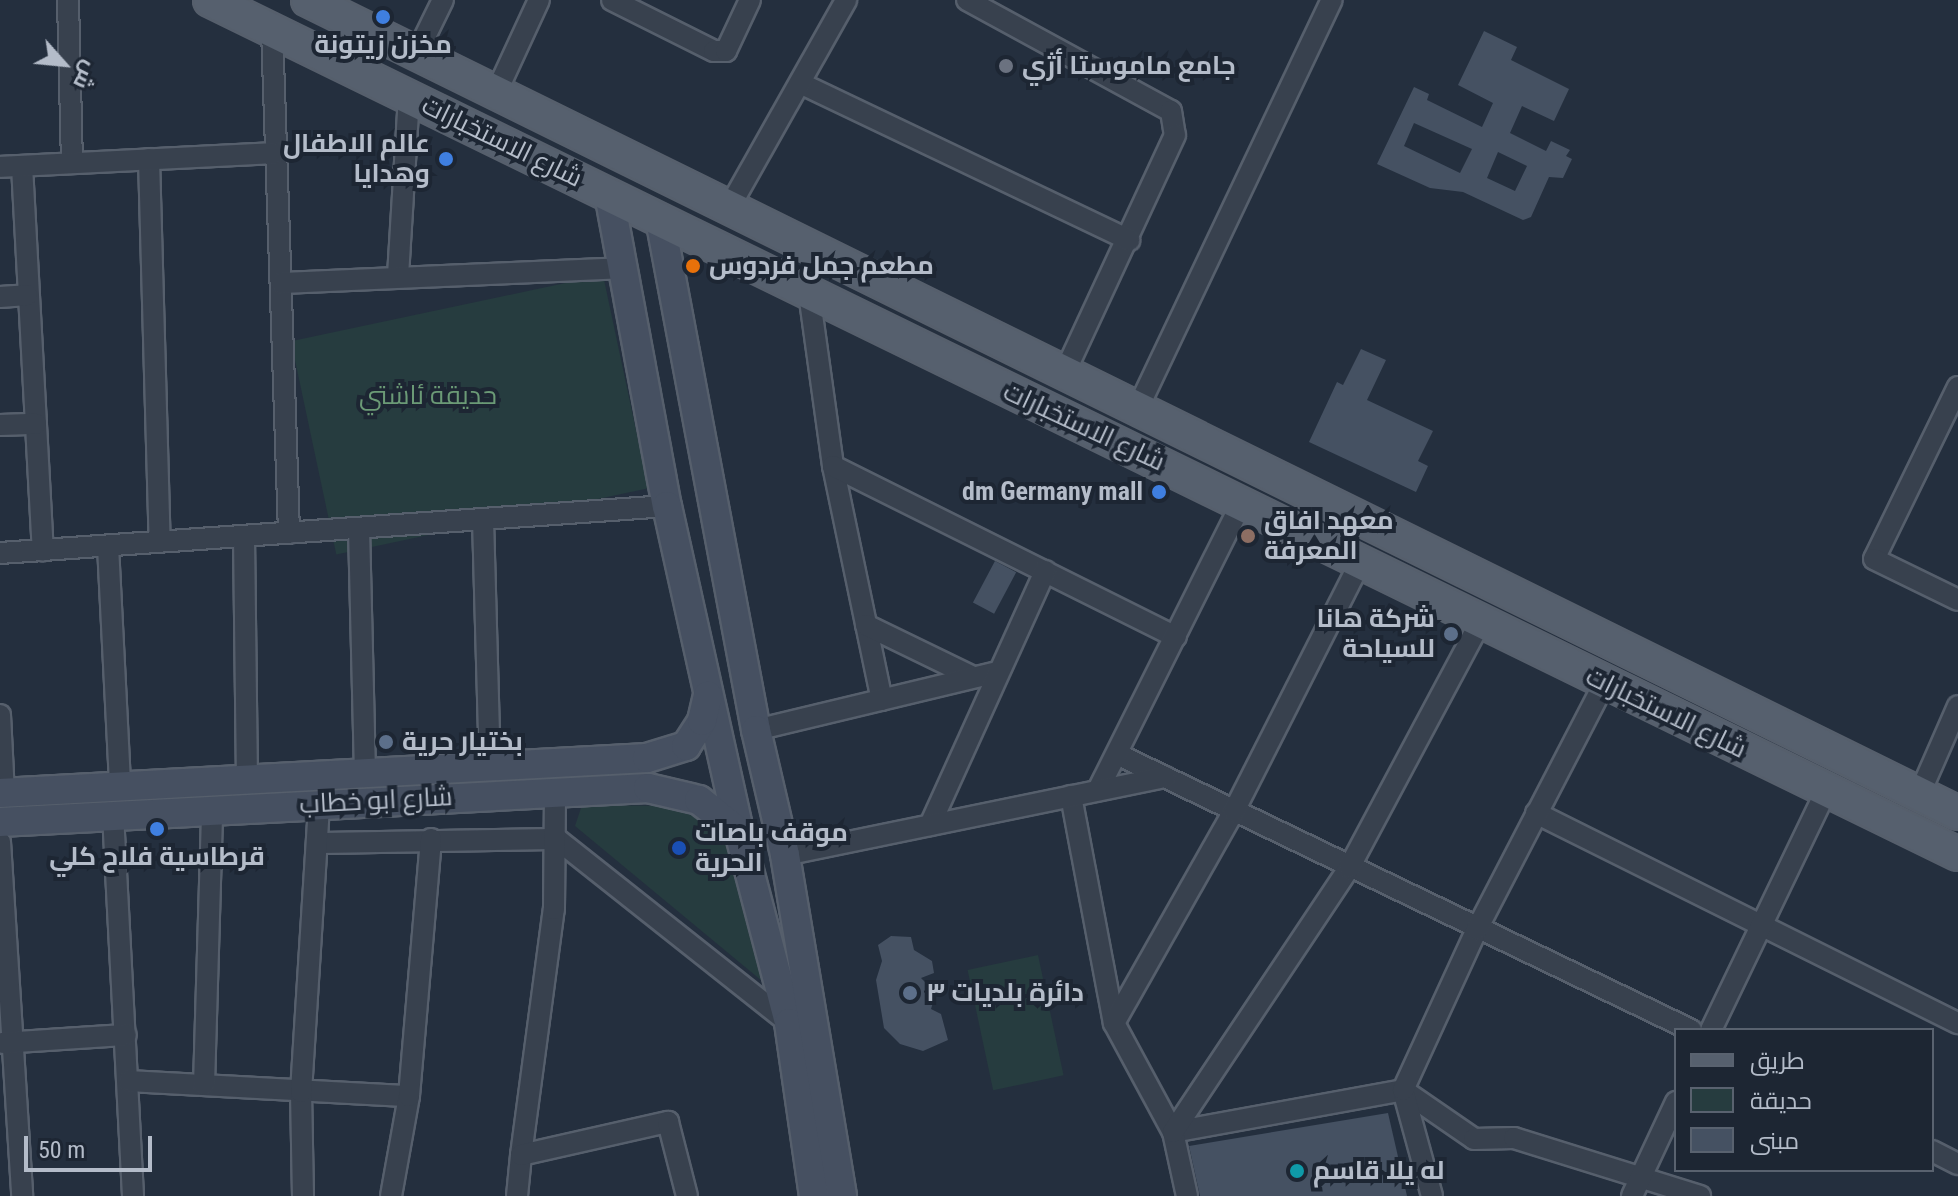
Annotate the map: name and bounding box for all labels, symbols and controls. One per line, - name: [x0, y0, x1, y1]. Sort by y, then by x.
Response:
- marker: مخزن زيتونة: [374, 8, 392, 26]
- north arrow: [24, 24, 104, 104]
- place label: مخزن زيتونة: [314, 29, 452, 61]
- place label: جامع ماموستا أژي: [1022, 50, 1236, 82]
- text: ش: [68, 57, 103, 93]
- marker: جامع ماموستا أژي: [997, 57, 1015, 75]
- street label: شارع الاستخبارات: [417, 90, 587, 194]
- place label: عالم الاطفال وهدايا: [283, 128, 430, 190]
- marker: عالم الاطفال وهدايا: [437, 150, 455, 168]
- place label: مطعم جمل فردوس: [709, 250, 934, 282]
- marker: مطعم جمل فردوس: [684, 257, 702, 275]
- street label: شارع الاستخبارات: [998, 376, 1170, 478]
- park label: حديقة ئاشتي: [359, 380, 497, 412]
- place label: dm Germany mall: [962, 476, 1143, 508]
- marker: dm Germany mall: [1150, 483, 1168, 501]
- place label: معهد افاق المعرفة: [1264, 505, 1394, 566]
- marker: معهد افاق المعرفة: [1239, 527, 1257, 545]
- place label: شركة هانا للسياحة: [1316, 603, 1435, 664]
- marker: شركة هانا للسياحة: [1442, 625, 1460, 643]
- street label: شارع الاستخبارات: [1581, 661, 1751, 765]
- place label: بختيار حرية: [402, 726, 523, 758]
- marker: بختيار حرية: [377, 733, 395, 751]
- street label: شارع ابو خطاب: [299, 781, 453, 821]
- place label: موقف باصات الحریة: [695, 817, 848, 878]
- marker: قرطاسية فلاح كلي: [148, 820, 166, 838]
- marker: موقف باصات الحریة: [670, 839, 688, 857]
- place label: قرطاسية فلاح كلي: [49, 841, 265, 873]
- place label: دائرة بلديات ٣: [926, 977, 1084, 1009]
- marker: دائرة بلديات ٣: [901, 984, 919, 1002]
- legend: [1674, 1028, 1934, 1172]
- text: طريق: [1750, 1047, 1805, 1075]
- text: حديقة: [1750, 1087, 1812, 1115]
- scale bar: [28, 1120, 156, 1170]
- text: مبنى: [1750, 1127, 1799, 1155]
- text: 50 m: [38, 1136, 85, 1164]
- place label: له يلا قاسم: [1313, 1155, 1445, 1187]
- marker: له يلا قاسم: [1288, 1162, 1306, 1180]

